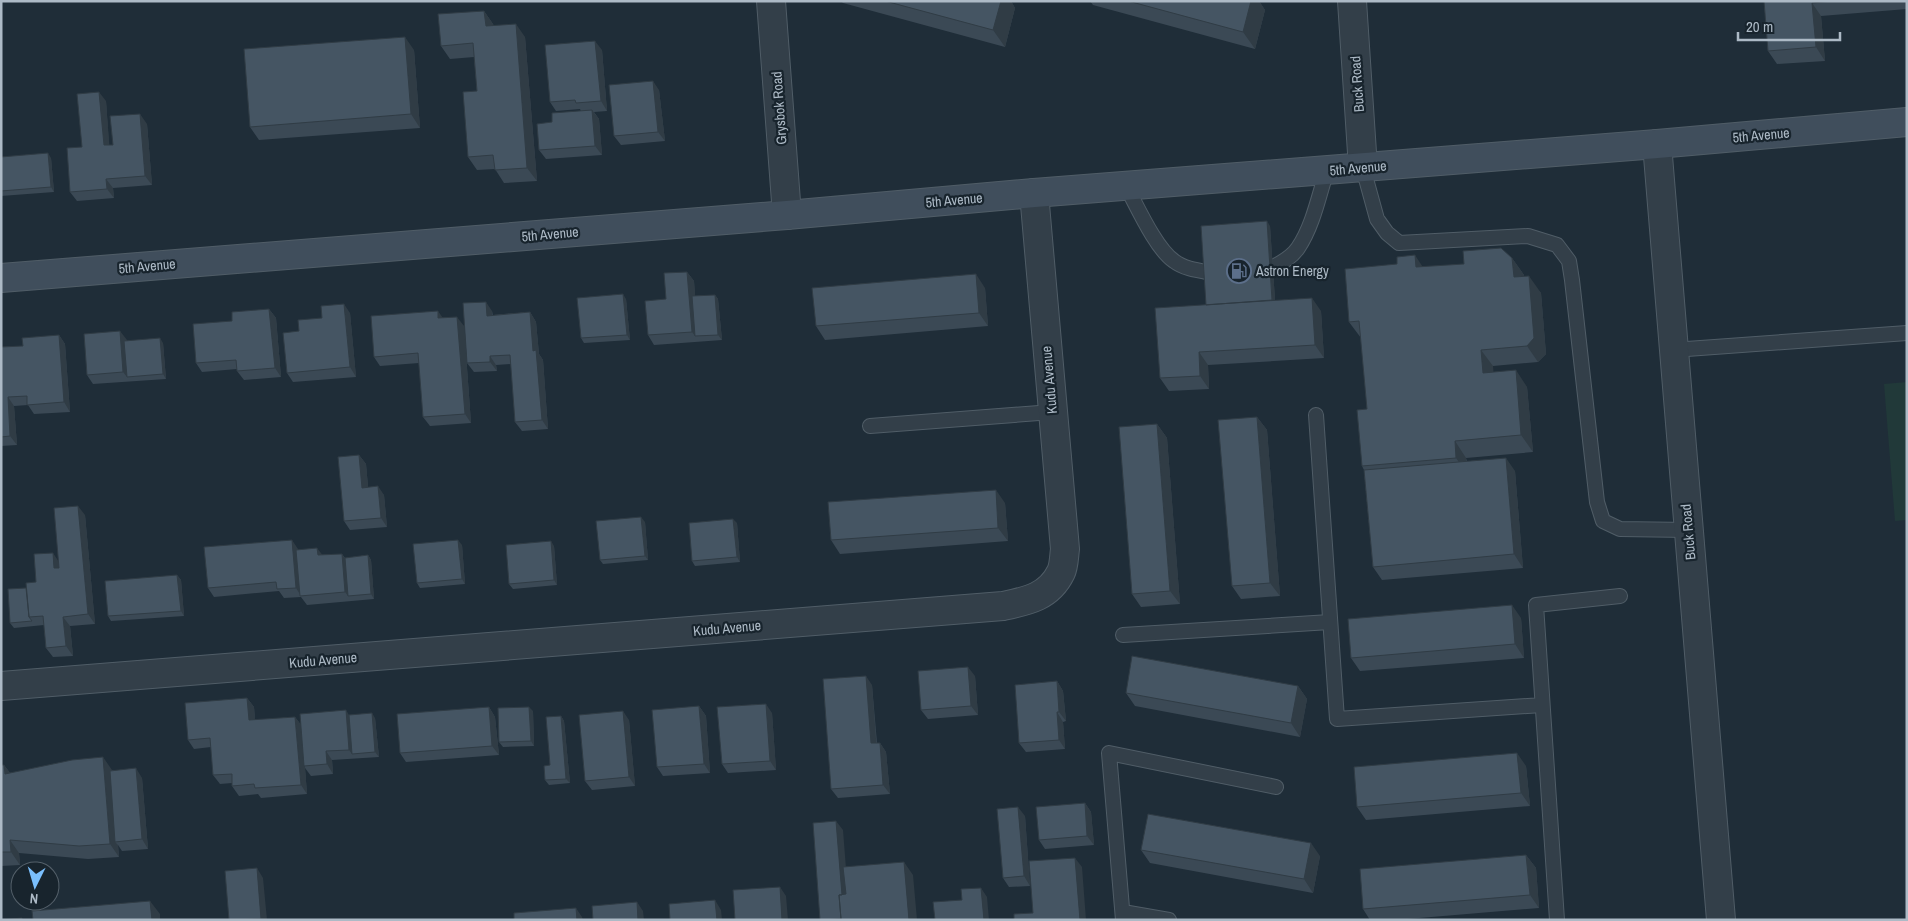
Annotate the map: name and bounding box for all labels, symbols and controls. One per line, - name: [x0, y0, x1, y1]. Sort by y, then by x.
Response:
- scale bar: [1738, 10, 1840, 42]
- text: 20 m: [1746, 16, 1773, 37]
- street label: Buck Road: [1346, 55, 1368, 113]
- street label: Grysbok Road: [767, 71, 791, 145]
- street label: 5th Avenue: [1732, 124, 1790, 146]
- street label: 5th Avenue: [1329, 157, 1387, 179]
- street label: 5th Avenue: [925, 189, 983, 211]
- street label: 5th Avenue: [521, 223, 579, 245]
- street label: 5th Avenue: [118, 255, 176, 277]
- fuel station icon: Astron Energy: [1226, 258, 1252, 284]
- place label: Astron Energy: [1255, 262, 1329, 280]
- street label: Kudu Avenue: [1037, 345, 1061, 415]
- street label: Buck Road: [1677, 503, 1699, 561]
- street label: Kudu Avenue: [692, 616, 762, 640]
- street label: Kudu Avenue: [288, 648, 358, 672]
- north arrow: [10, 861, 60, 911]
- text: N: [29, 890, 39, 908]

